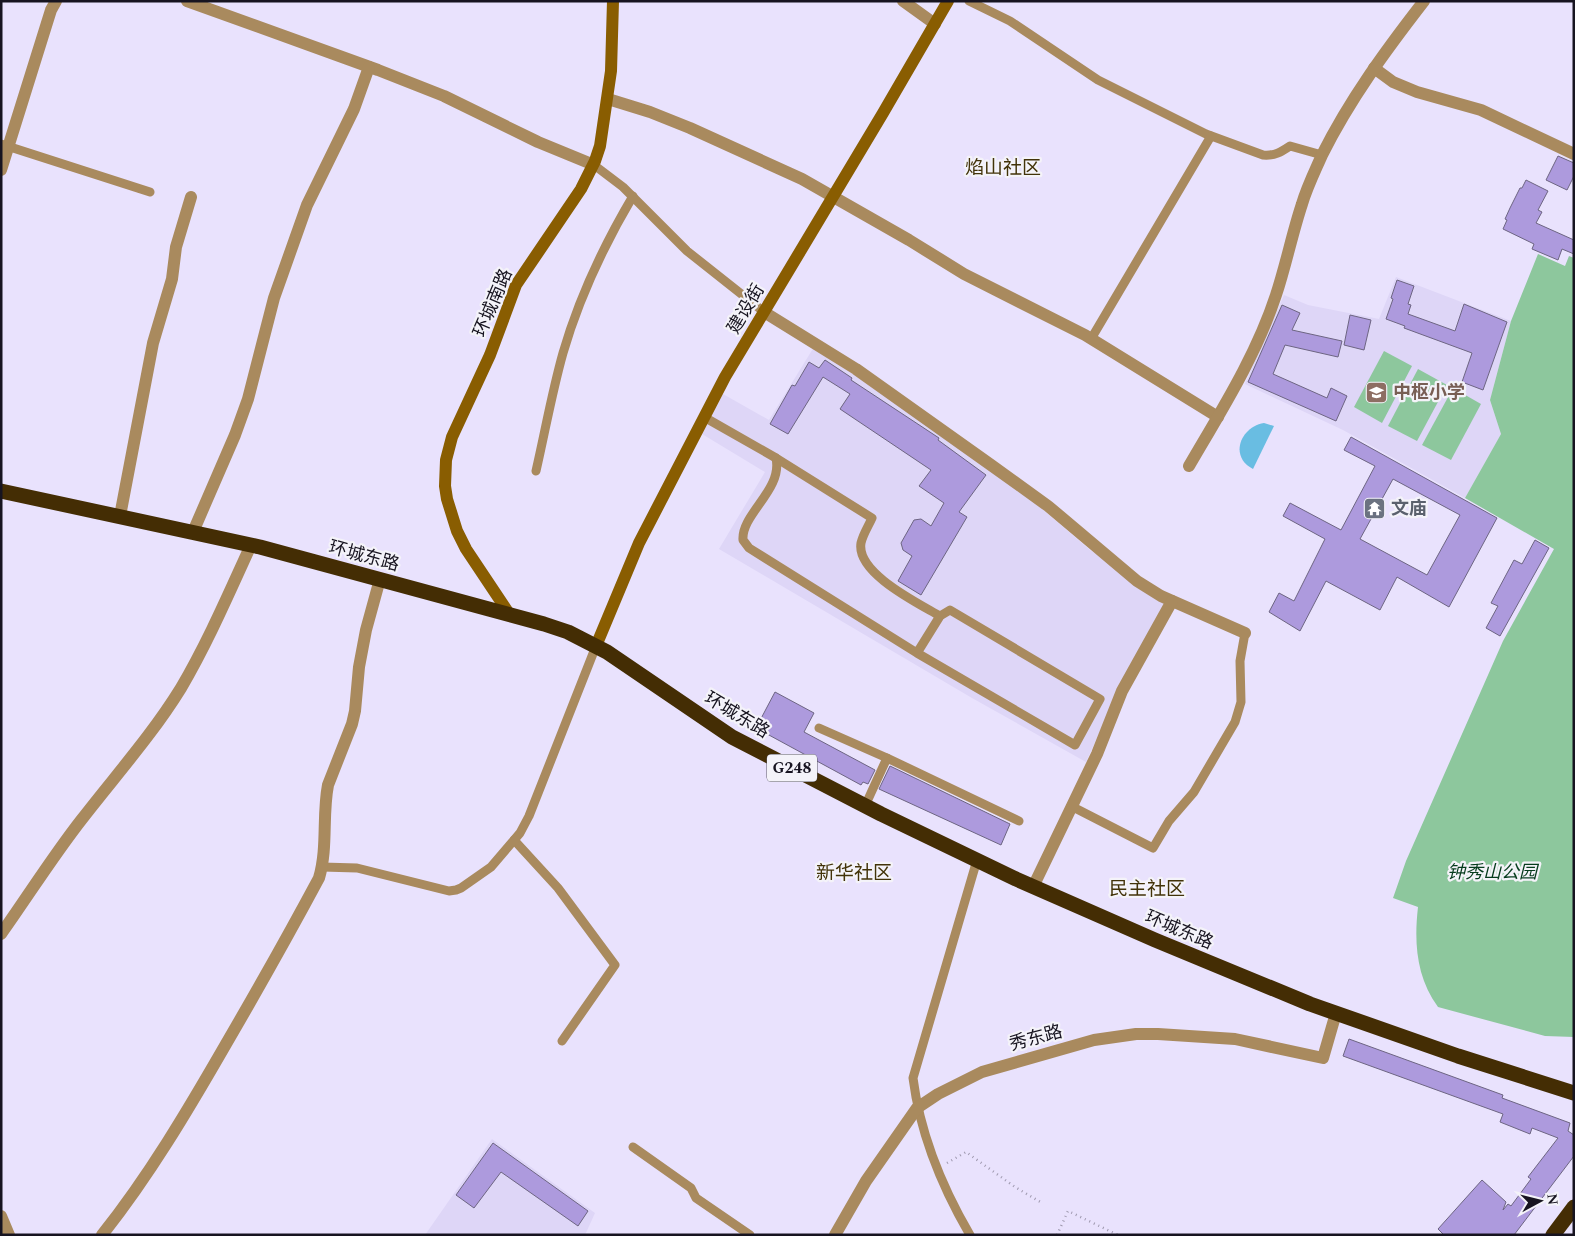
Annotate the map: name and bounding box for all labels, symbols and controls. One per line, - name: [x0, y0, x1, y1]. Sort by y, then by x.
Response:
- district label: 焰山社区: [965, 154, 1041, 183]
- street label: 环城南路: [467, 265, 519, 341]
- street label: 建设街: [721, 279, 771, 339]
- place label: 中枢小学: [1393, 379, 1465, 406]
- school or university icon: 中枢小学: [1365, 380, 1389, 404]
- place label: 文庙: [1391, 495, 1427, 522]
- temple icon: 文庙: [1363, 496, 1387, 520]
- street label: 环城东路: [326, 534, 402, 578]
- street label: 环城东路: [699, 685, 775, 745]
- road number: G248: [767, 754, 817, 781]
- district label: 新华社区: [816, 859, 892, 888]
- park label: 钟秀山公园: [1447, 859, 1540, 886]
- district label: 民主社区: [1109, 875, 1185, 904]
- street label: 环城东路: [1141, 904, 1217, 956]
- street label: 秀东路: [1006, 1018, 1066, 1058]
- north arrow: [1515, 1176, 1565, 1226]
- text: N: [1541, 1193, 1564, 1206]

